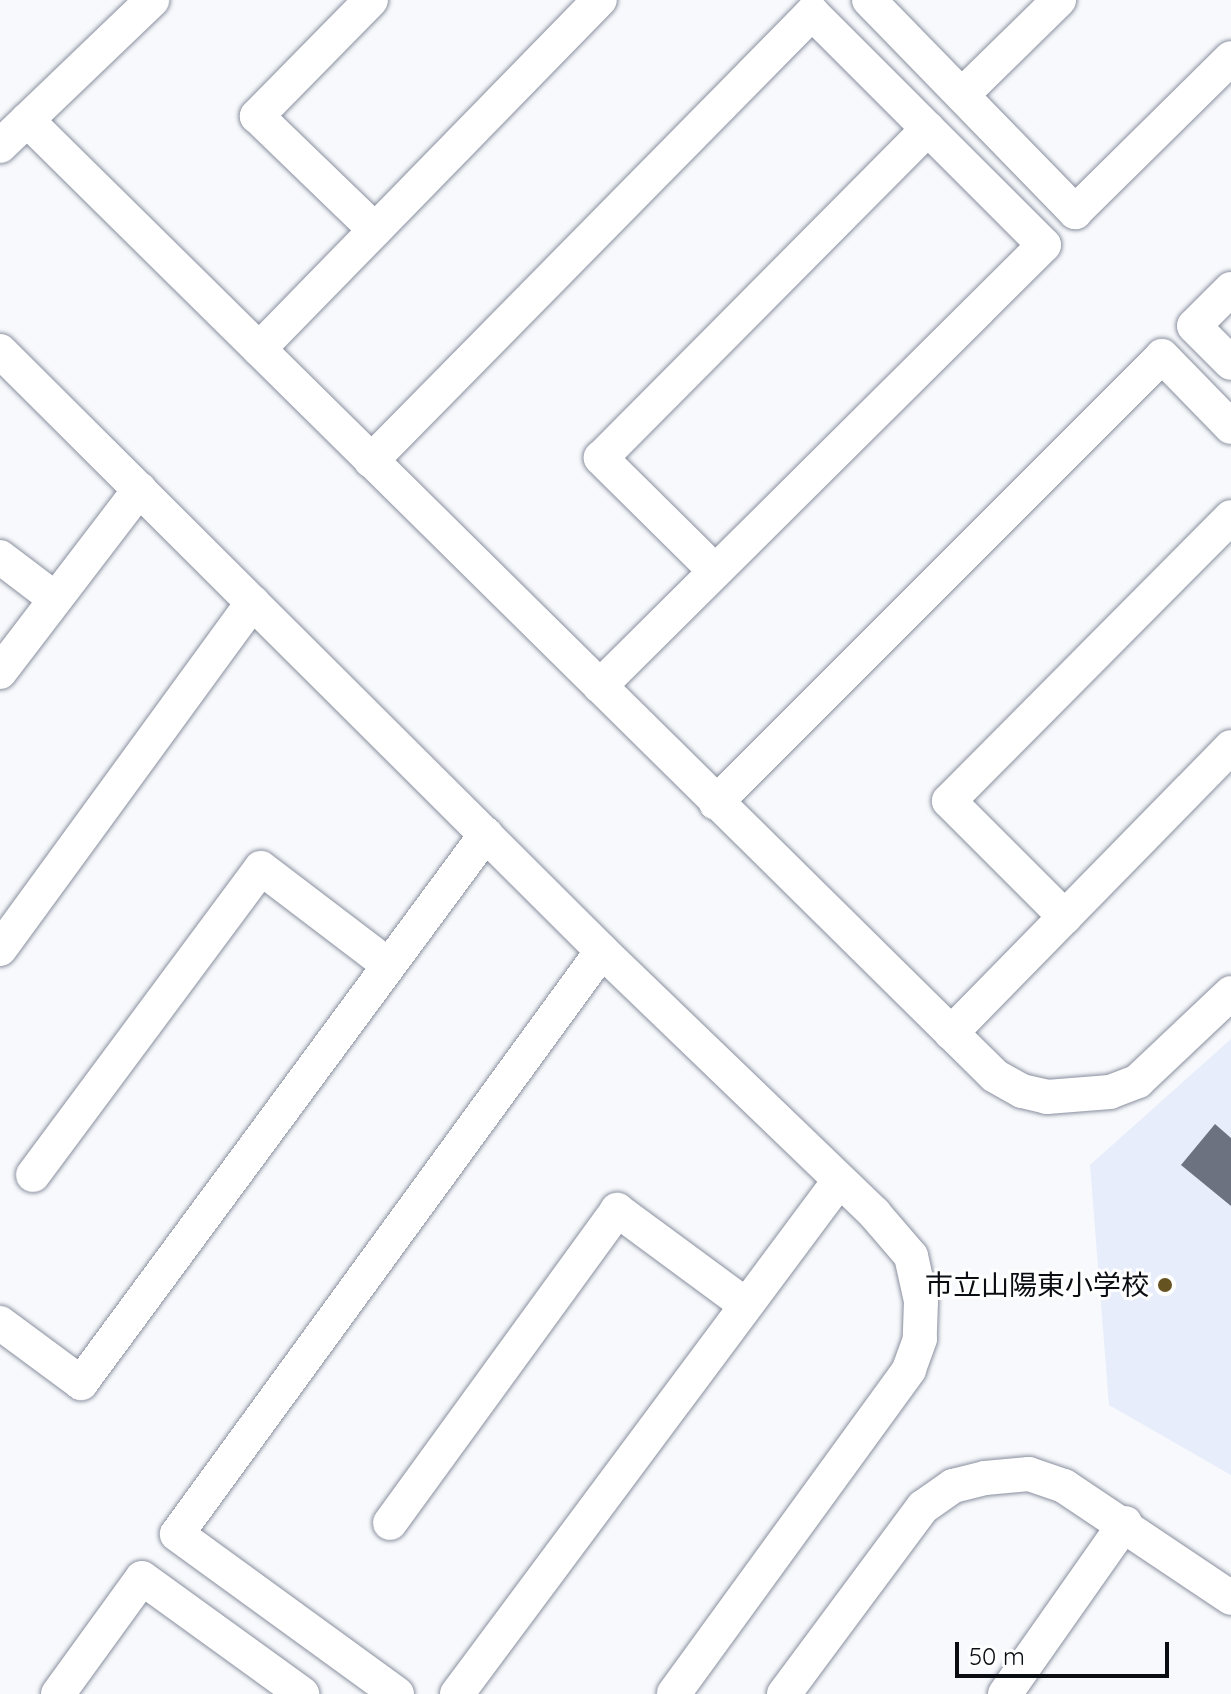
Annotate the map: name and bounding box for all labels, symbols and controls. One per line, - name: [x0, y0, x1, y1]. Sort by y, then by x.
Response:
- place label: 市立山陽東小学校: [925, 1268, 1149, 1302]
- marker: 市立山陽東小学校: [1156, 1276, 1174, 1294]
- scale bar: [959, 1626, 1173, 1676]
- text: 50 m: [969, 1641, 1025, 1671]

